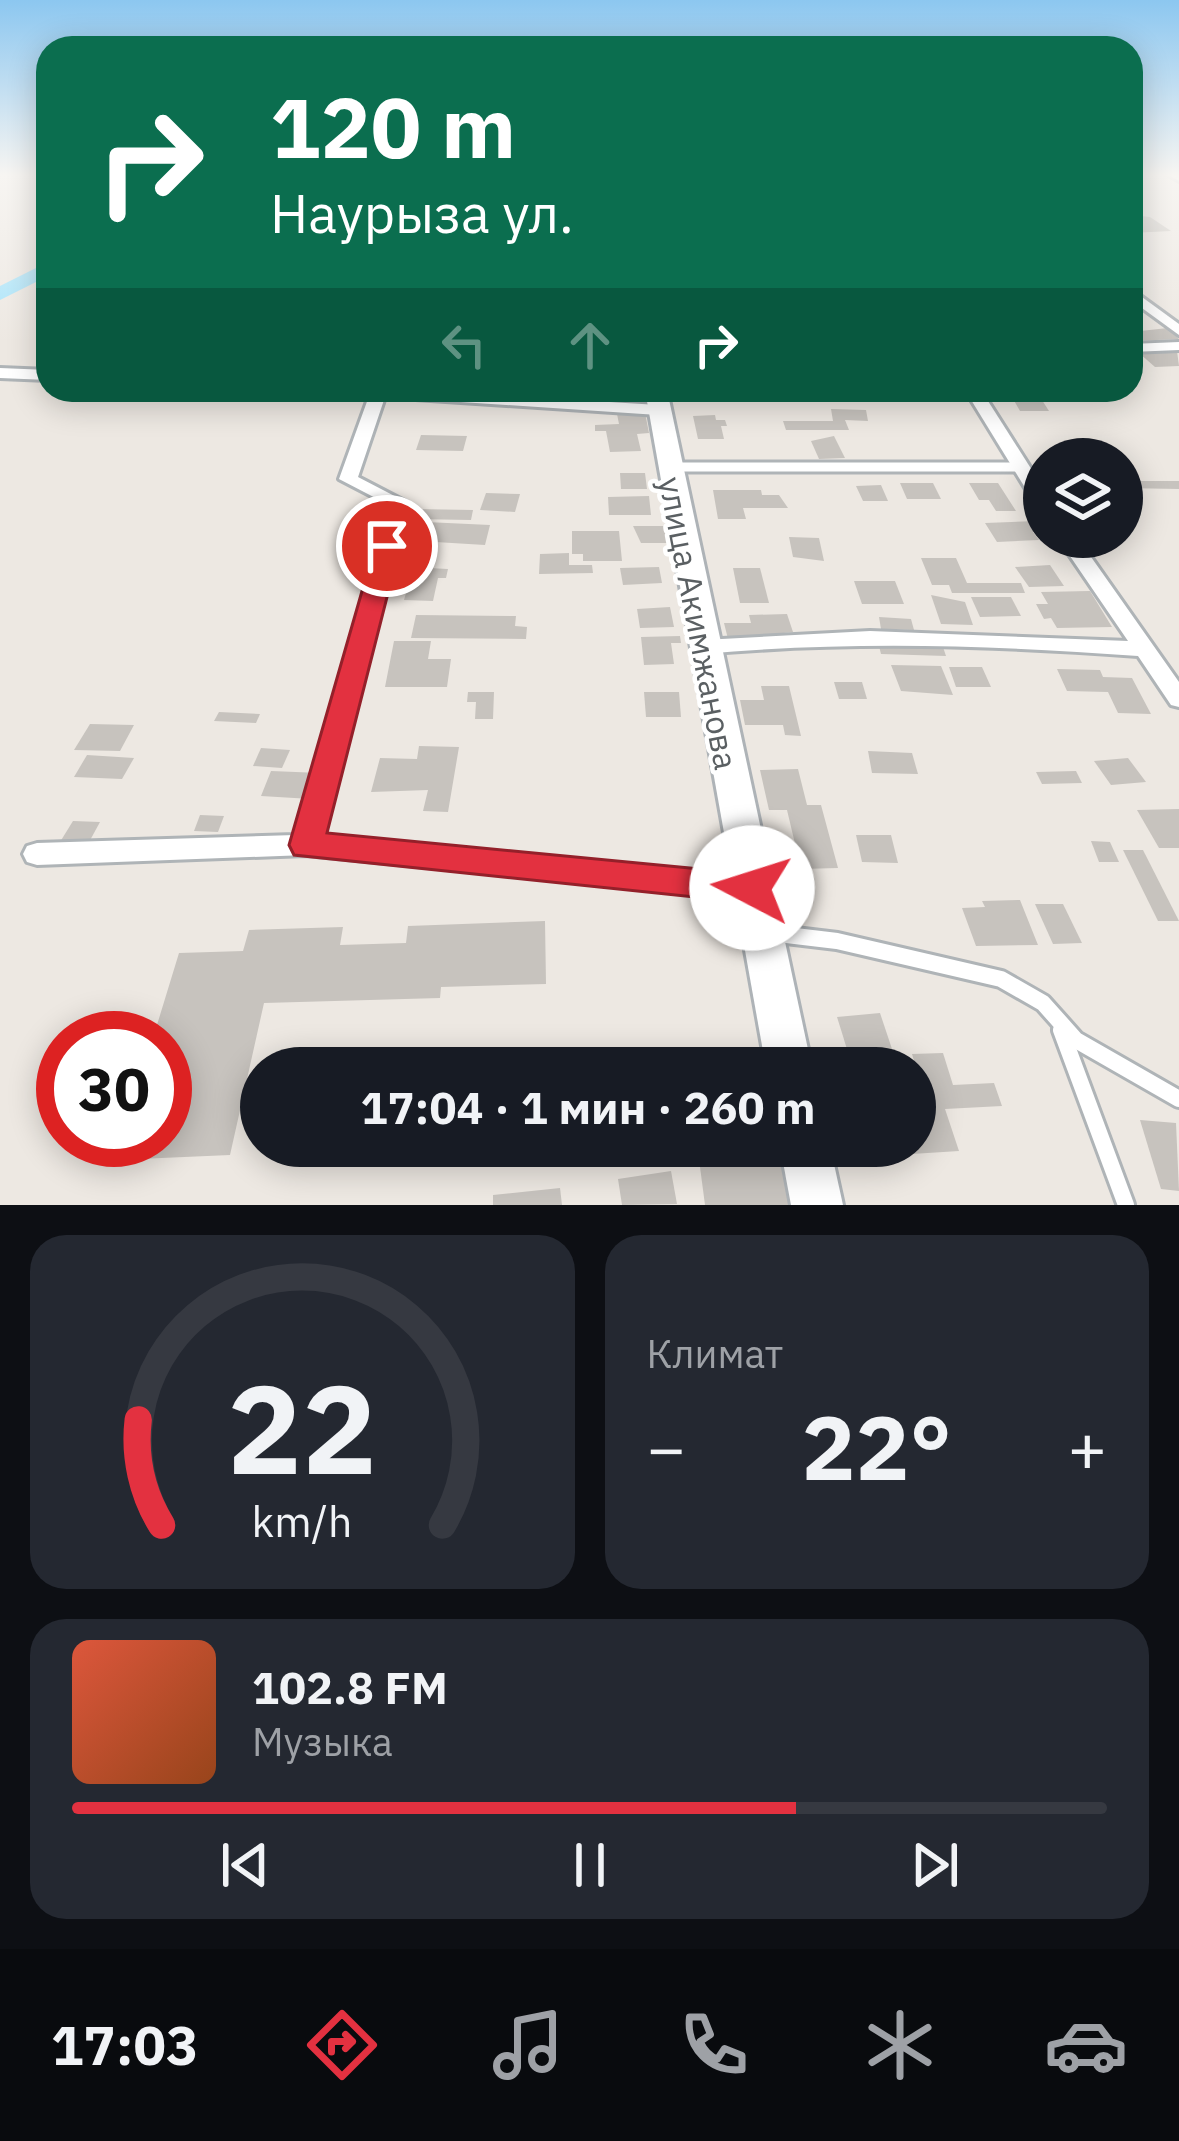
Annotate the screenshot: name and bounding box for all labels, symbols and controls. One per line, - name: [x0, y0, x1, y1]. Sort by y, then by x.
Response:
- text: 120 m: [270, 72, 516, 181]
- icon: right: [72, 84, 228, 240]
- text: Наурыза ул.: [270, 178, 574, 248]
- icon: left: [431, 312, 497, 378]
- icon: ahead: [557, 312, 623, 378]
- icon: right: [683, 312, 749, 378]
- map controls: [1023, 438, 1143, 558]
- button: layers: [1023, 438, 1143, 558]
- street label: улица Акимжанова: [650, 473, 748, 773]
- pin: [336, 495, 438, 597]
- icon: arrive: [354, 513, 420, 579]
- position arrow: [689, 825, 815, 951]
- speed limit sign: 30: [36, 1011, 192, 1167]
- text: 17:04 · 1 мин · 260 m: [361, 1078, 815, 1136]
- text: Климат: [647, 1328, 783, 1379]
- text: 22: [227, 1346, 377, 1508]
- text: 22°: [802, 1388, 952, 1505]
- text: −: [647, 1404, 686, 1490]
- text: +: [1067, 1404, 1107, 1490]
- text: km/h: [252, 1493, 353, 1549]
- text: 102.8 FM: [252, 1658, 448, 1716]
- text: Музыка: [252, 1716, 393, 1767]
- icon: previous: [212, 1832, 278, 1898]
- icon: pause: [557, 1832, 623, 1898]
- icon: next: [902, 1832, 968, 1898]
- icon: directions: [300, 2003, 384, 2087]
- icon: music: [486, 2003, 570, 2087]
- icon: phone: [672, 2003, 756, 2087]
- icon: climate: [858, 2003, 942, 2087]
- icon: car: [1044, 2003, 1128, 2087]
- text: 17:03: [51, 2010, 198, 2080]

